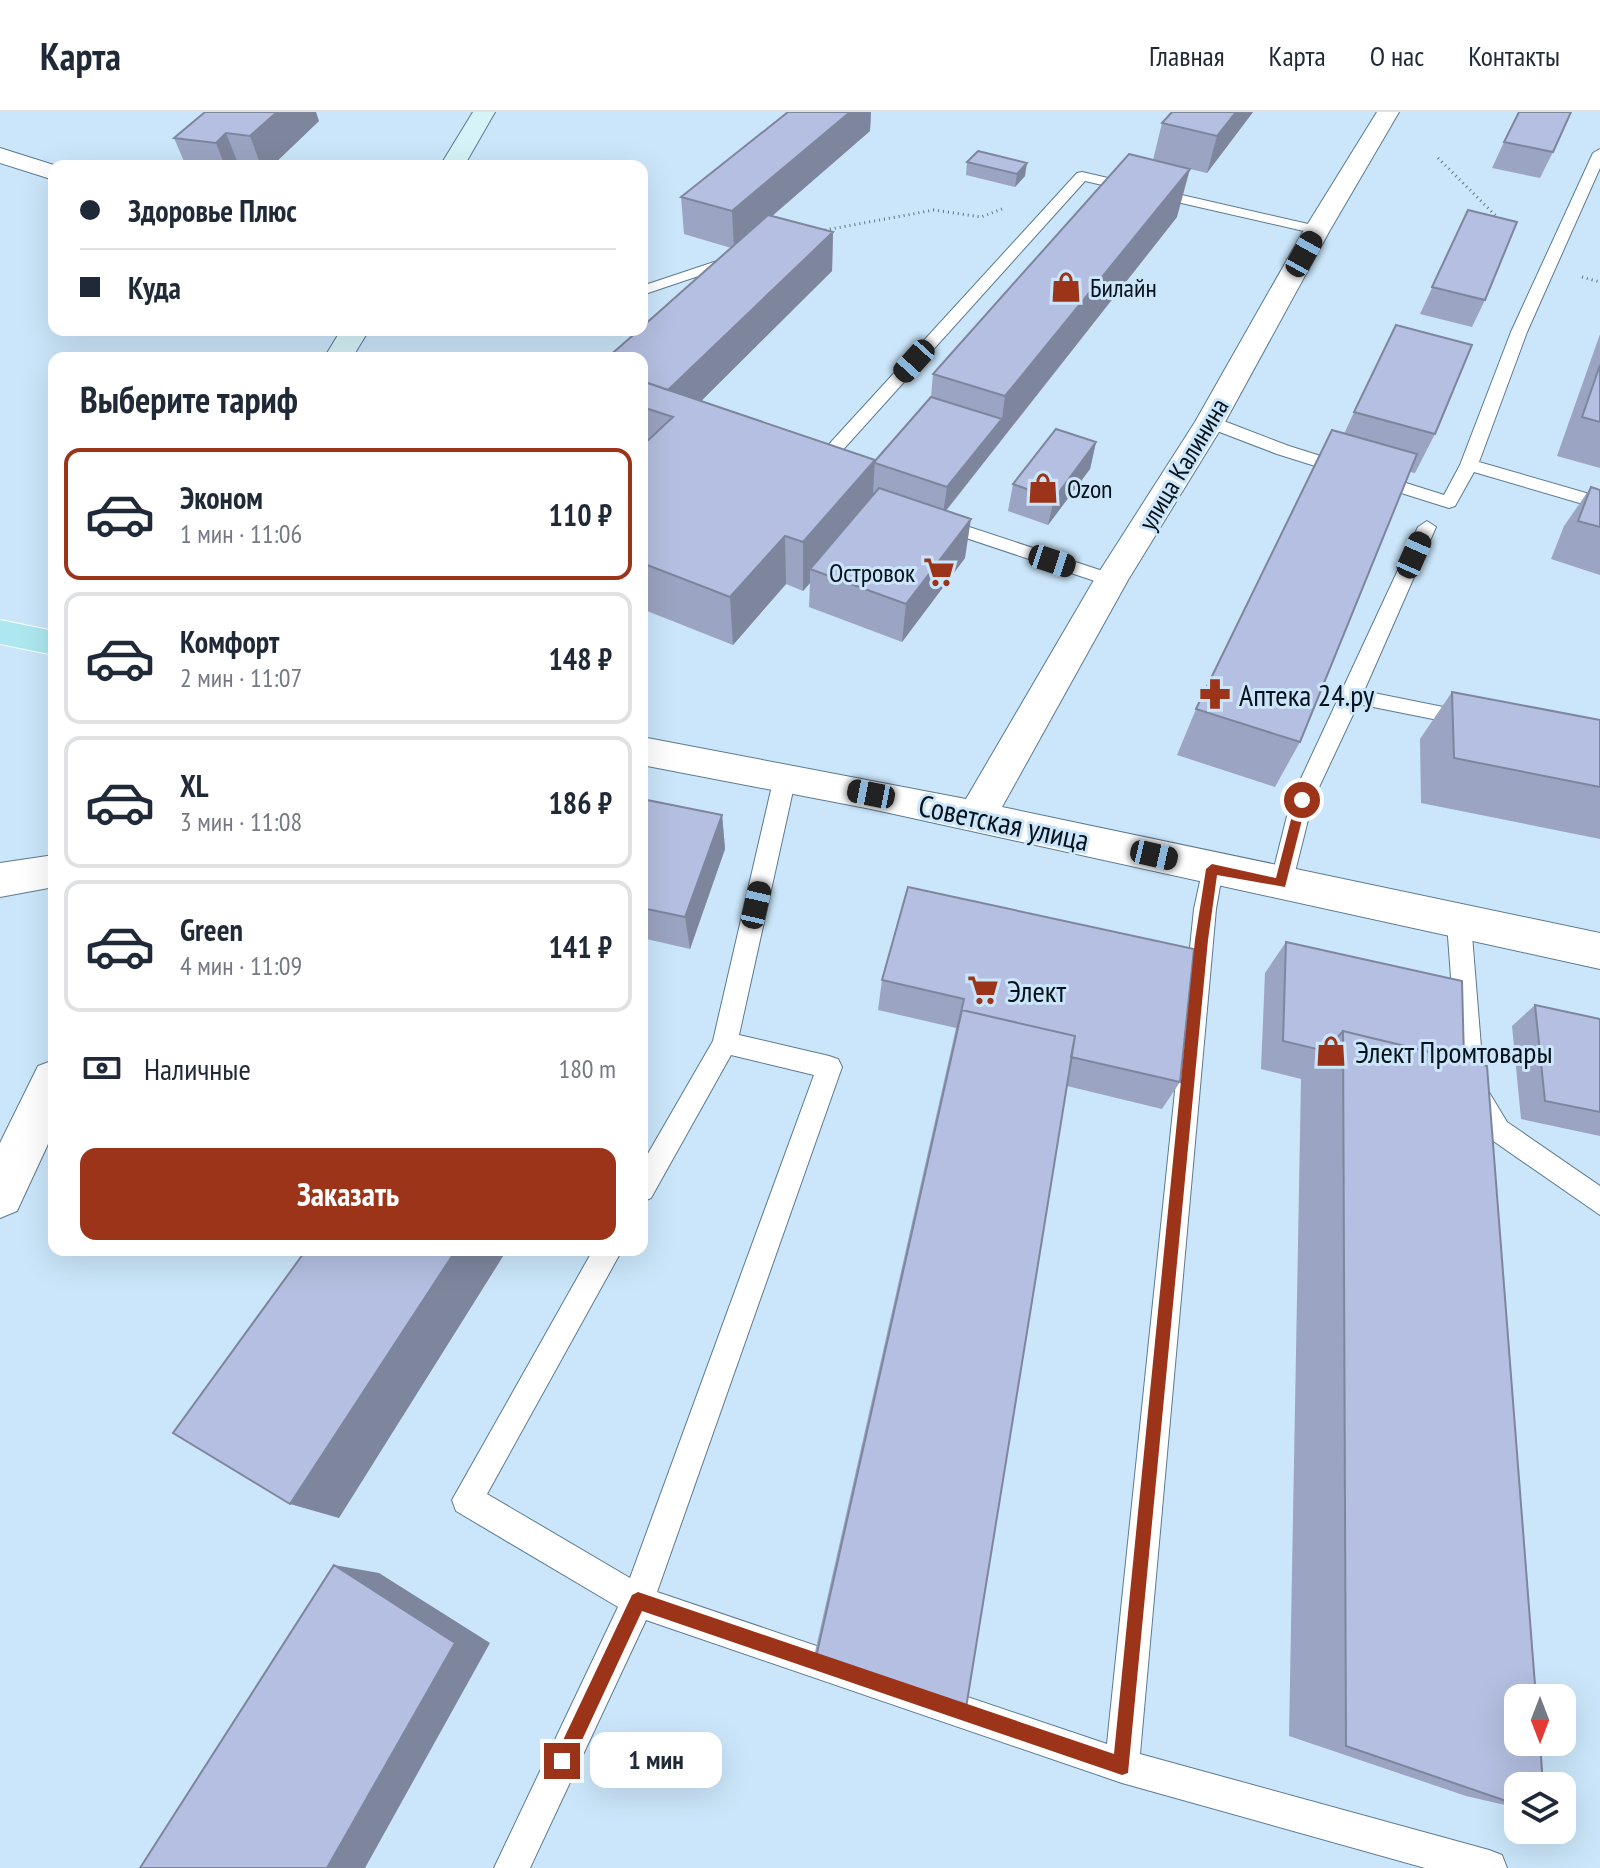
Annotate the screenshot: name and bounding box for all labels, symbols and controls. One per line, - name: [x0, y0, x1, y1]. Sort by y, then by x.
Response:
- text: Карта: [40, 31, 121, 80]
- text: Главная: [1149, 37, 1225, 74]
- text: Карта: [1269, 37, 1326, 74]
- text: О нас: [1370, 37, 1424, 74]
- text: Контакты: [1468, 37, 1560, 74]
- text: Здоровье Плюс: [128, 191, 297, 230]
- car: [1282, 227, 1326, 281]
- text: Куда: [128, 268, 181, 307]
- shop icon: Билайн: [1049, 270, 1083, 304]
- place label: Билайн: [1090, 271, 1157, 304]
- car: [889, 335, 939, 387]
- text: Выберите тариф: [80, 376, 298, 423]
- street label: улица Калинина: [1131, 392, 1235, 536]
- shop icon: Ozon: [1026, 471, 1060, 505]
- place label: Ozon: [1067, 472, 1113, 505]
- icon: car: [84, 478, 156, 550]
- text: Эконом: [180, 478, 263, 517]
- text: 110 ₽: [548, 495, 612, 534]
- text: 1 мин · 11:06: [180, 517, 302, 550]
- car: [1393, 528, 1435, 582]
- car: [1025, 542, 1079, 580]
- supermarket icon: Островок: [922, 555, 956, 589]
- place label: Островок: [829, 556, 915, 589]
- icon: car: [84, 622, 156, 694]
- text: Комфорт: [180, 622, 279, 661]
- text: 148 ₽: [548, 639, 612, 678]
- text: 2 мин · 11:07: [180, 661, 302, 694]
- place label: Аптека 24.ру: [1239, 675, 1375, 714]
- pharmacy icon: Аптека 24.ру: [1198, 677, 1232, 711]
- icon: car: [84, 766, 156, 838]
- text: XL: [180, 766, 209, 805]
- car: [845, 778, 897, 810]
- route start: [1284, 782, 1320, 818]
- text: 186 ₽: [548, 783, 612, 822]
- street label: Советская улица: [915, 785, 1093, 859]
- text: 3 мин · 11:08: [180, 805, 302, 838]
- car: [1128, 838, 1180, 872]
- car: [739, 879, 773, 931]
- icon: car: [84, 910, 156, 982]
- text: Green: [180, 910, 243, 949]
- text: 141 ₽: [548, 927, 612, 966]
- text: 4 мин · 11:09: [180, 949, 302, 982]
- place label: Элект: [1007, 971, 1066, 1010]
- supermarket icon: Элект: [966, 973, 1000, 1007]
- place label: Элект Промтовары: [1355, 1032, 1553, 1071]
- shop icon: Элект Промтовары: [1314, 1034, 1348, 1068]
- icon: cash: [80, 1046, 124, 1090]
- text: Наличные: [144, 1049, 251, 1088]
- text: 180 m: [558, 1052, 616, 1085]
- button: Заказать: [80, 1148, 616, 1240]
- north arrow: [1504, 1684, 1576, 1756]
- map controls: [1504, 1684, 1576, 1844]
- callout: 1 мин: [590, 1733, 722, 1789]
- route end: [544, 1743, 580, 1779]
- text: 1 мин: [628, 1743, 684, 1776]
- button: layers: [1504, 1772, 1576, 1844]

